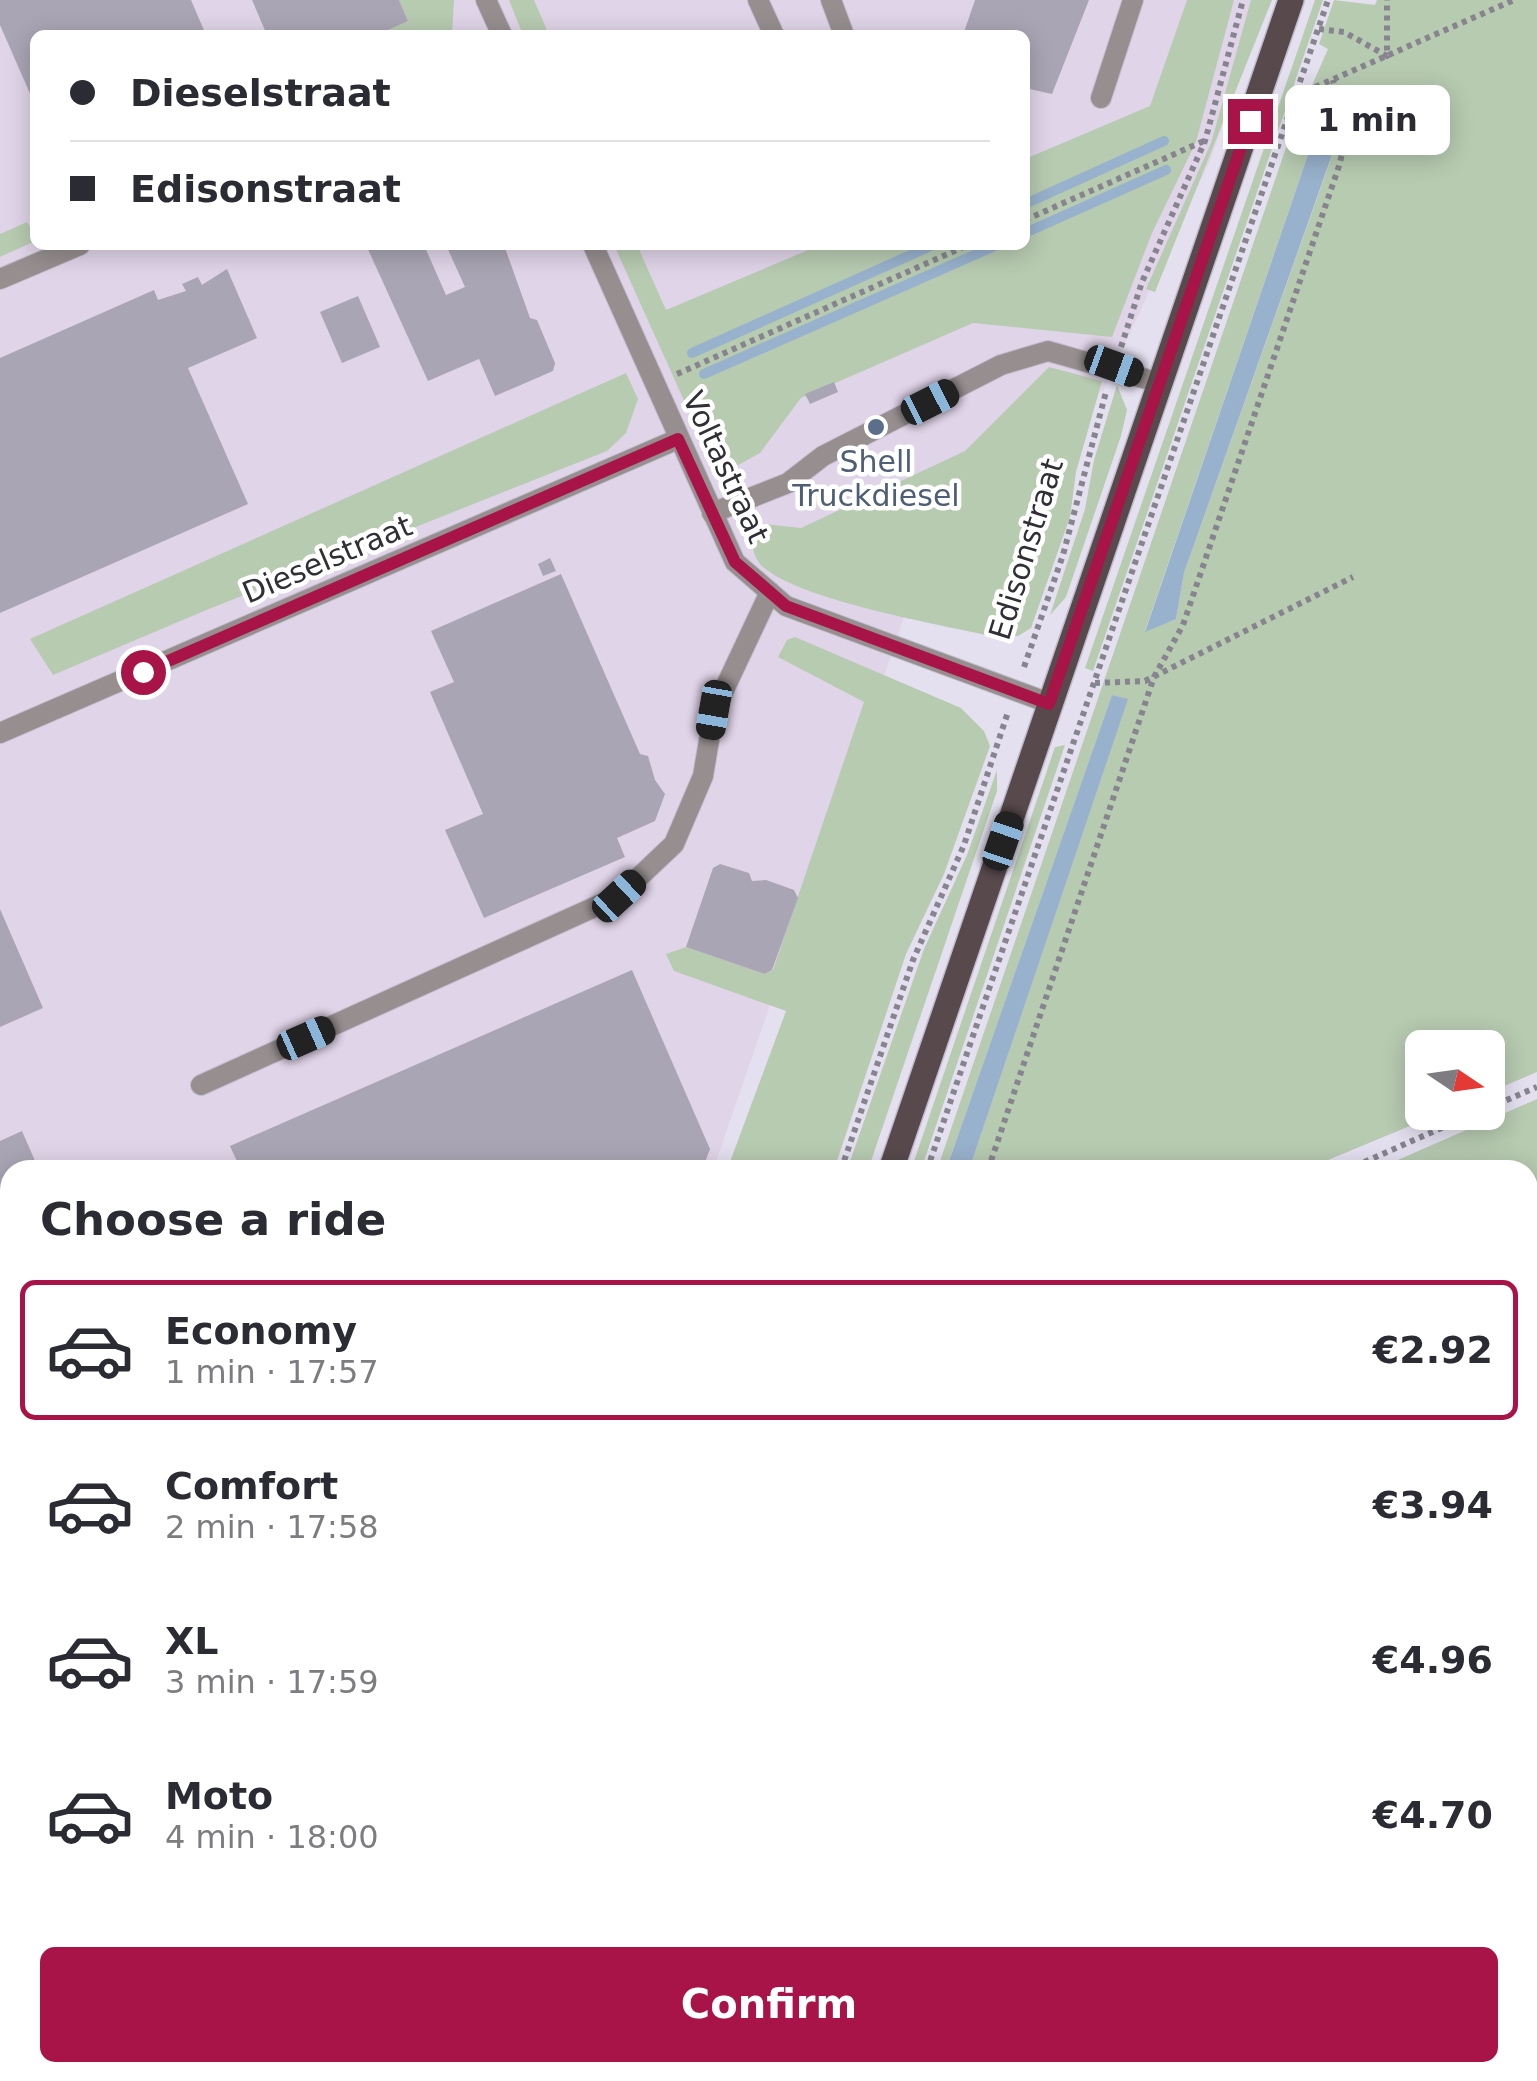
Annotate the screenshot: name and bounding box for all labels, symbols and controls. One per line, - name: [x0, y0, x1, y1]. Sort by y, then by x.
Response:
- text: Dieselstraat: [130, 71, 391, 115]
- callout: 1 min: [1285, 86, 1450, 156]
- route end: [1228, 99, 1273, 144]
- text: 1 min: [1317, 101, 1418, 139]
- text: Edisonstraat: [130, 167, 401, 211]
- car: [1081, 342, 1147, 390]
- car: [896, 375, 964, 429]
- street label: Voltastraat: [676, 386, 776, 549]
- marker: Shell Truckdiesel: [865, 416, 887, 438]
- place label: Shell Truckdiesel: [791, 444, 960, 513]
- street label: Edisonstraat: [982, 454, 1070, 644]
- street label: Dieselstraat: [237, 508, 417, 610]
- route start: [121, 650, 166, 695]
- car: [694, 678, 734, 742]
- car: [979, 808, 1027, 874]
- car: [587, 865, 651, 927]
- car: [272, 1012, 340, 1064]
- north arrow: [1405, 1030, 1505, 1130]
- map controls: [1405, 1030, 1505, 1130]
- text: Choose a ride: [40, 1193, 386, 1246]
- icon: car: [45, 1305, 135, 1395]
- text: Economy: [165, 1309, 357, 1353]
- text: €2.92: [1373, 1328, 1493, 1372]
- text: 1 min · 17:57: [165, 1353, 379, 1391]
- icon: car: [45, 1460, 135, 1550]
- text: Comfort: [165, 1464, 338, 1508]
- text: €3.94: [1373, 1483, 1493, 1527]
- text: 2 min · 17:58: [165, 1508, 379, 1546]
- icon: car: [45, 1615, 135, 1705]
- text: XL: [165, 1619, 219, 1663]
- text: €4.96: [1373, 1638, 1493, 1682]
- text: 3 min · 17:59: [165, 1663, 379, 1701]
- icon: car: [45, 1770, 135, 1860]
- text: Moto: [165, 1774, 273, 1818]
- text: €4.70: [1373, 1793, 1493, 1837]
- text: 4 min · 18:00: [165, 1818, 379, 1856]
- button: Confirm: [40, 1947, 1498, 2062]

